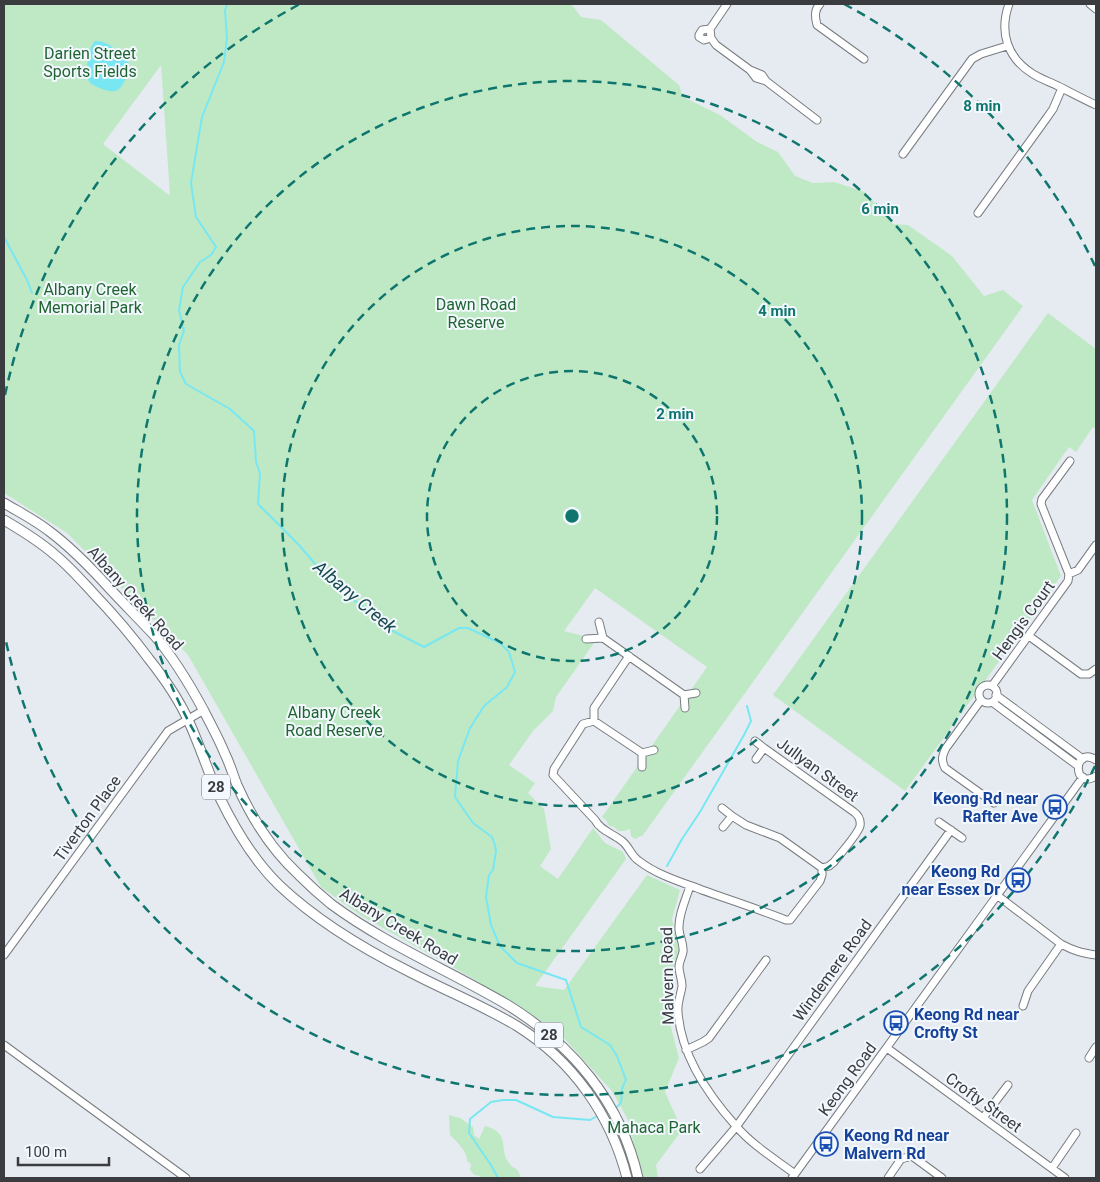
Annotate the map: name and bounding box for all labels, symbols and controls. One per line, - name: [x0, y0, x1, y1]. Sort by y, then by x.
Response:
- park label: Darien Street Sports Fields: [43, 44, 137, 81]
- text: 8 min: [963, 97, 1001, 115]
- text: 6 min: [861, 200, 899, 218]
- park label: Albany Creek Memorial Park: [38, 280, 143, 317]
- park label: Dawn Road Reserve: [436, 295, 516, 332]
- text: 4 min: [758, 302, 796, 320]
- text: 2 min: [656, 405, 694, 423]
- centre of rings: [563, 507, 581, 525]
- street label: Albany Creek Road: [84, 542, 187, 654]
- water label: Albany Creek: [309, 555, 402, 638]
- street label: Hengis Court: [988, 577, 1058, 664]
- park label: Albany Creek Road Reserve: [285, 703, 383, 740]
- street label: Jullyan Street: [773, 733, 862, 805]
- street label: Tiverton Place: [50, 771, 125, 865]
- road number: 28: [202, 774, 230, 800]
- place label: Keong Rd near Rafter Ave: [933, 789, 1038, 826]
- bus stop icon: Keong Rd near Rafter Ave: [1042, 794, 1068, 820]
- place label: Keong Rd near Essex Dr: [902, 862, 1000, 899]
- bus stop icon: Keong Rd near Essex Dr: [1005, 867, 1031, 893]
- street label: Albany Creek Road: [336, 884, 461, 969]
- street label: Windemere Road: [789, 916, 876, 1025]
- street label: Malvern Road: [657, 927, 678, 1025]
- place label: Keong Rd near Crofty St: [914, 1005, 1019, 1042]
- bus stop icon: Keong Rd near Crofty St: [883, 1010, 909, 1036]
- road number: 28: [535, 1022, 563, 1048]
- street label: Keong Road: [814, 1039, 880, 1120]
- street label: Crofty Street: [942, 1068, 1025, 1136]
- park label: Mahaca Park: [607, 1118, 702, 1137]
- place label: Keong Rd near Malvern Rd: [844, 1126, 949, 1163]
- bus stop icon: Keong Rd near Malvern Rd: [813, 1131, 839, 1157]
- scale bar: [18, 1134, 109, 1166]
- text: 100 m: [25, 1143, 67, 1161]

